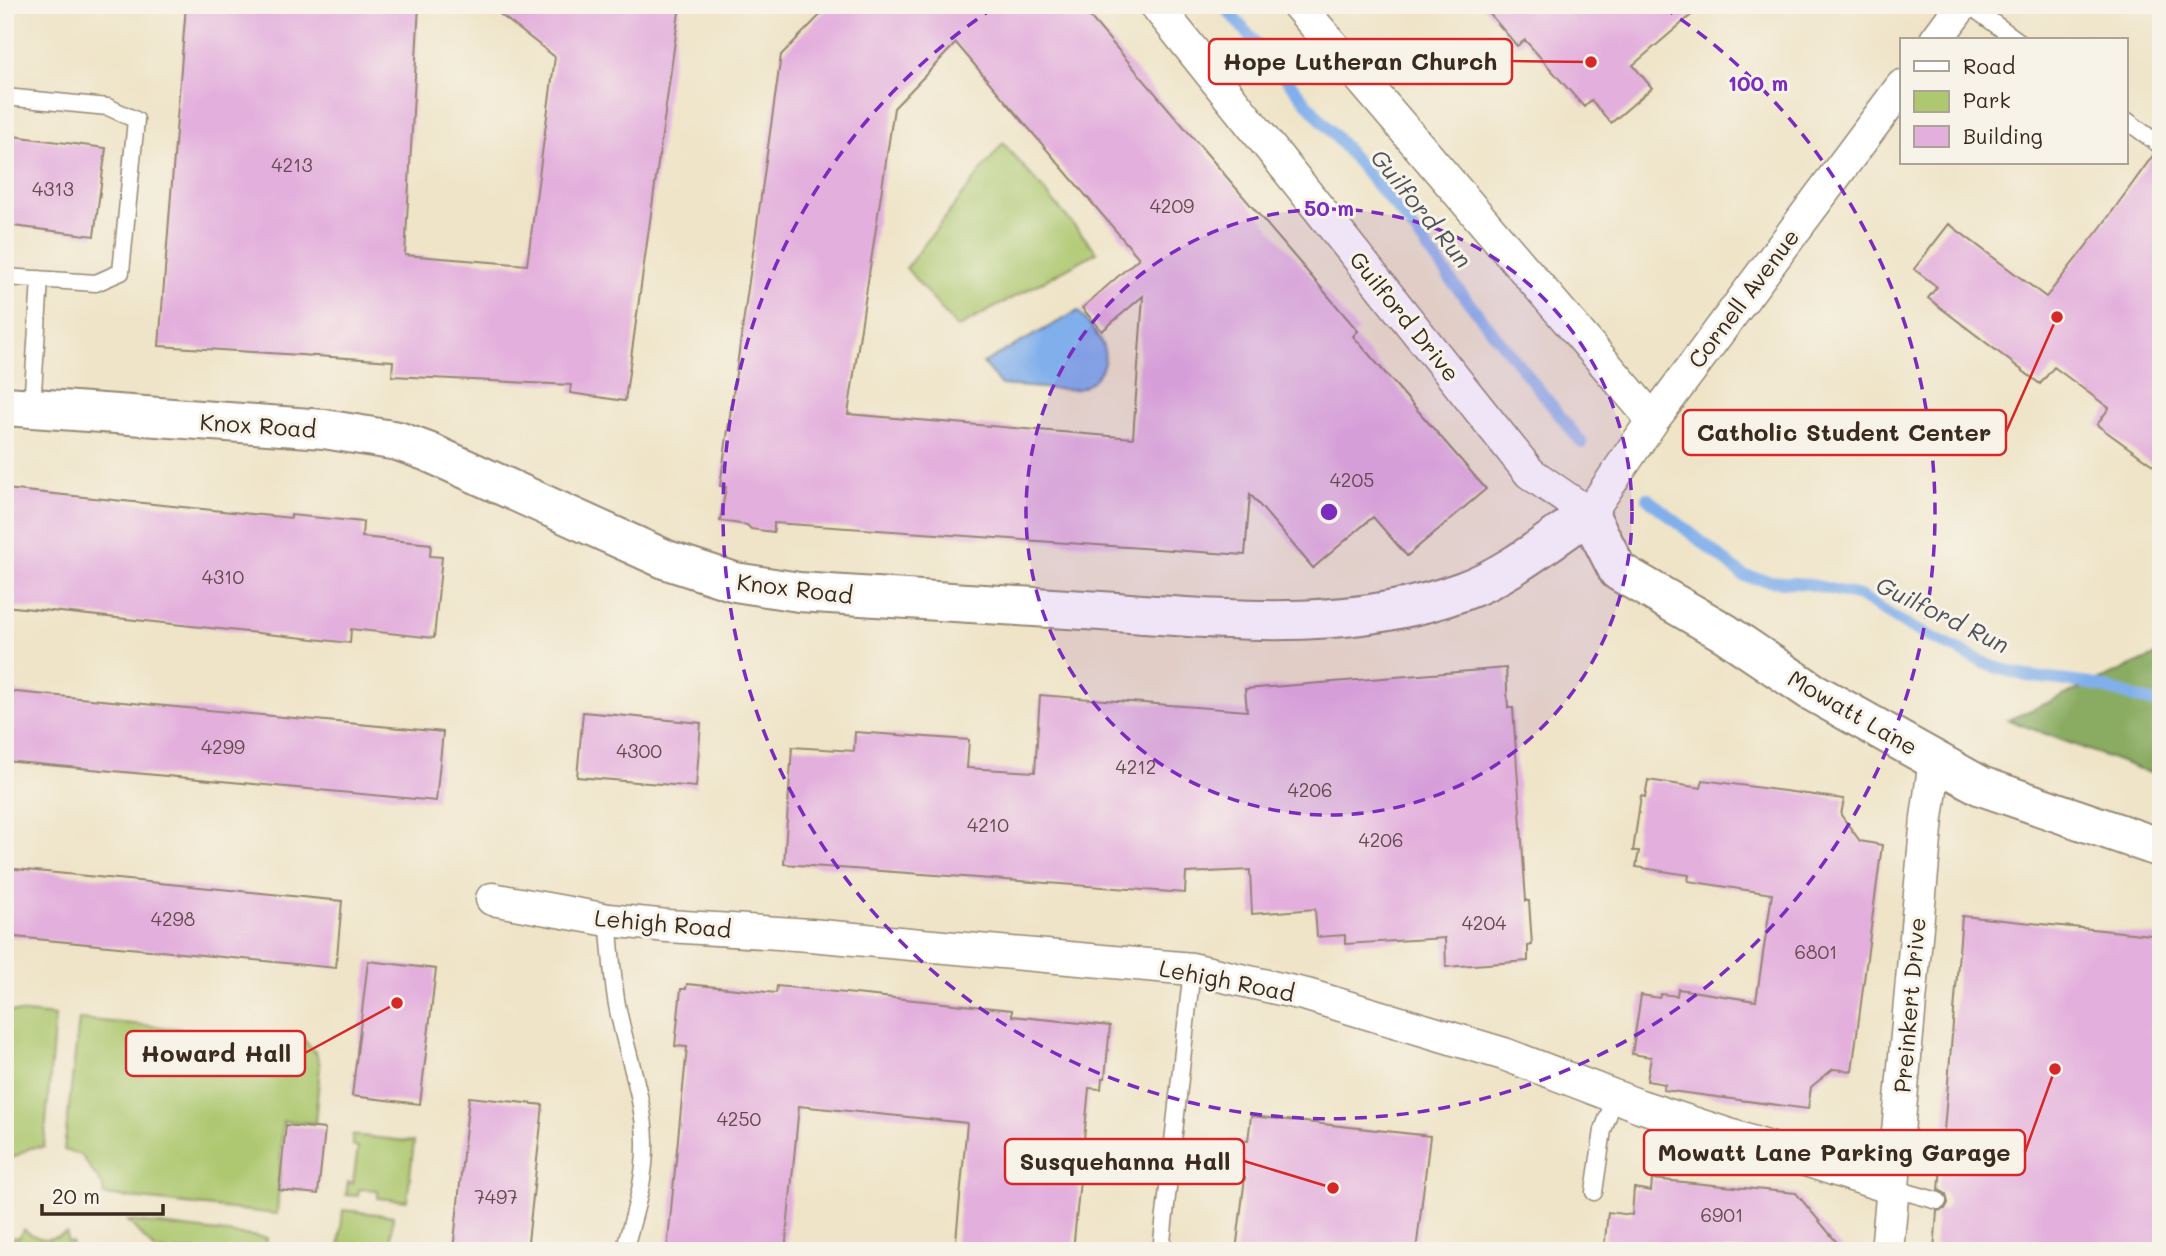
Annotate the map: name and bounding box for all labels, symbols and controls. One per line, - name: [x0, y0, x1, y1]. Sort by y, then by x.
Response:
- legend: [1900, 38, 2128, 164]
- callout: Hope Lutheran Church: [1209, 39, 1512, 84]
- text: Hope Lutheran Church: [1223, 45, 1497, 76]
- text: Road: [1963, 52, 2015, 79]
- text: 100 m: [1728, 69, 1788, 96]
- text: Park: [1963, 86, 2011, 113]
- text: Building: [1963, 122, 2043, 149]
- water label: Guilford Run: [1364, 142, 1480, 274]
- house number: 4213: [271, 152, 313, 177]
- house number: 4313: [32, 176, 74, 201]
- house number: 4209: [1150, 193, 1194, 218]
- text: 50 m: [1304, 194, 1354, 221]
- street label: Cornell Avenue: [1681, 222, 1805, 374]
- street label: Guilford Drive: [1343, 245, 1467, 387]
- street label: Knox Road: [199, 406, 317, 444]
- callout: Catholic Student Center: [1683, 410, 2006, 455]
- text: Catholic Student Center: [1697, 416, 1991, 447]
- house number: 4205: [1330, 467, 1374, 492]
- centre of rings: [1317, 500, 1341, 524]
- house number: 4310: [202, 564, 245, 589]
- street label: Knox Road: [735, 566, 855, 610]
- water label: Guilford Run: [1871, 568, 2015, 660]
- street label: Mowatt Lane: [1783, 663, 1923, 761]
- house number: 4299: [201, 734, 245, 759]
- house number: 4300: [616, 738, 662, 763]
- house number: 4212: [1116, 754, 1156, 779]
- house number: 4206: [1288, 777, 1332, 802]
- house number: 4210: [967, 812, 1009, 837]
- house number: 4206: [1359, 827, 1403, 852]
- street label: Lehigh Road: [593, 902, 733, 944]
- house number: 4298: [151, 906, 195, 931]
- house number: 4204: [1462, 910, 1506, 935]
- street label: Preinkert Drive: [1886, 916, 1932, 1094]
- house number: 6801: [1794, 939, 1838, 964]
- street label: Lehigh Road: [1157, 952, 1297, 1008]
- callout: Howard Hall: [126, 1031, 305, 1076]
- text: Howard Hall: [141, 1037, 291, 1068]
- house number: 4250: [717, 1106, 762, 1131]
- callout: Mowatt Lane Parking Garage: [1644, 1130, 2025, 1175]
- text: Mowatt Lane Parking Garage: [1658, 1136, 2011, 1167]
- callout: Susquehanna Hall: [1005, 1139, 1244, 1184]
- text: Susquehanna Hall: [1019, 1145, 1231, 1176]
- scale bar: [42, 1172, 163, 1216]
- text: 20 m: [52, 1182, 100, 1209]
- house number: 7497: [474, 1184, 518, 1209]
- house number: 6901: [1701, 1202, 1743, 1227]

